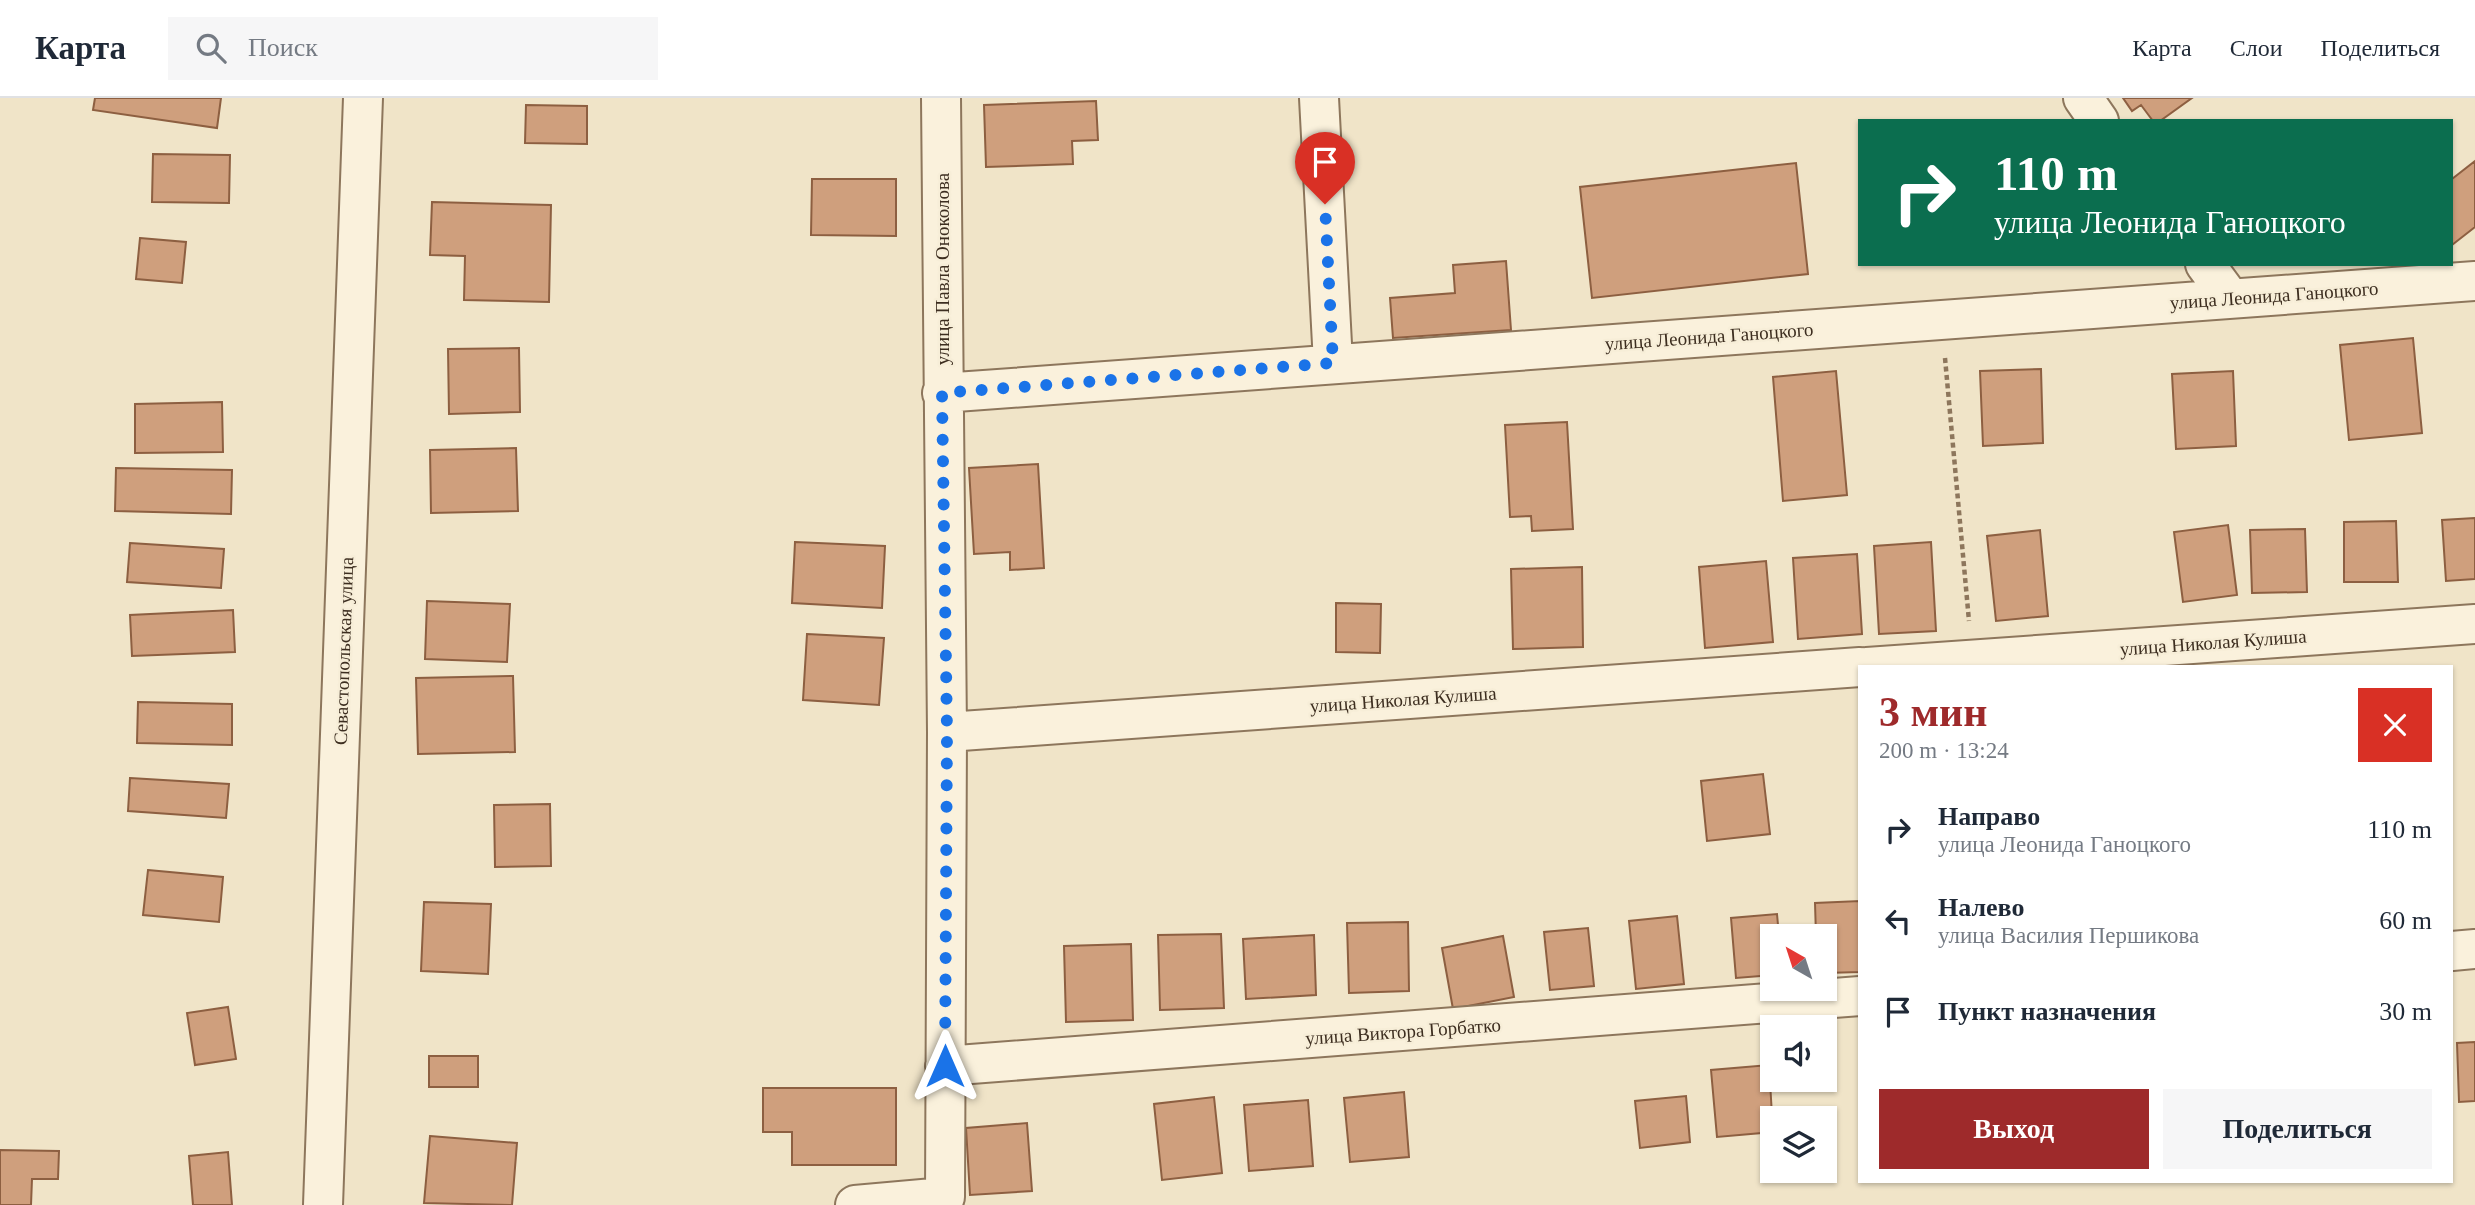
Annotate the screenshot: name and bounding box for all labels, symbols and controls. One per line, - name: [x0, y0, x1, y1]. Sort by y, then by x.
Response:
- search box: [168, 17, 658, 80]
- icon: search: [192, 29, 230, 67]
- text: Карта: [35, 30, 126, 66]
- text: Поиск: [248, 33, 318, 62]
- text: Карта: [2132, 35, 2192, 61]
- text: Слои: [2230, 35, 2283, 61]
- text: Поделиться: [2321, 35, 2440, 61]
- pin: [1295, 132, 1355, 204]
- icon: arrive: [1306, 143, 1344, 181]
- text: 110 m: [1994, 146, 2118, 201]
- icon: right: [1879, 147, 1970, 238]
- street label: улица Павла Оноколова: [932, 172, 953, 365]
- text: улица Леонида Ганоцкого: [1994, 204, 2346, 240]
- street label: улица Леонида Ганоцкого: [2169, 278, 2379, 313]
- street label: улица Леонида Ганоцкого: [1604, 319, 1814, 354]
- street label: Севастопольская улица: [330, 556, 357, 745]
- street label: улица Николая Кулиша: [2119, 625, 2308, 659]
- street label: улица Николая Кулиша: [1309, 682, 1498, 716]
- button: close: [2358, 688, 2432, 762]
- text: 3 мин: [1879, 689, 1988, 735]
- text: 200 m · 13:24: [1879, 738, 2009, 763]
- text: Направо: [1938, 802, 2040, 831]
- icon: right: [1879, 811, 1917, 849]
- text: 110 m: [2367, 815, 2432, 844]
- text: улица Леонида Ганоцкого: [1938, 832, 2191, 857]
- text: Налево: [1938, 893, 2024, 922]
- icon: left: [1879, 902, 1917, 940]
- text: 60 m: [2379, 906, 2432, 935]
- text: улица Василия Першикова: [1938, 923, 2199, 948]
- north arrow: [1760, 924, 1838, 1001]
- map controls: [1760, 924, 1837, 1183]
- icon: arrive: [1879, 993, 1917, 1031]
- text: Пункт назначения: [1938, 997, 2156, 1026]
- text: 30 m: [2379, 997, 2432, 1026]
- street label: улица Виктора Горбатко: [1305, 1014, 1501, 1049]
- button: sound: [1760, 1015, 1837, 1092]
- position arrow: [908, 1029, 982, 1103]
- button: Выход: [1879, 1089, 2149, 1169]
- button: Поделиться: [2163, 1089, 2432, 1169]
- button: layers: [1760, 1106, 1837, 1183]

